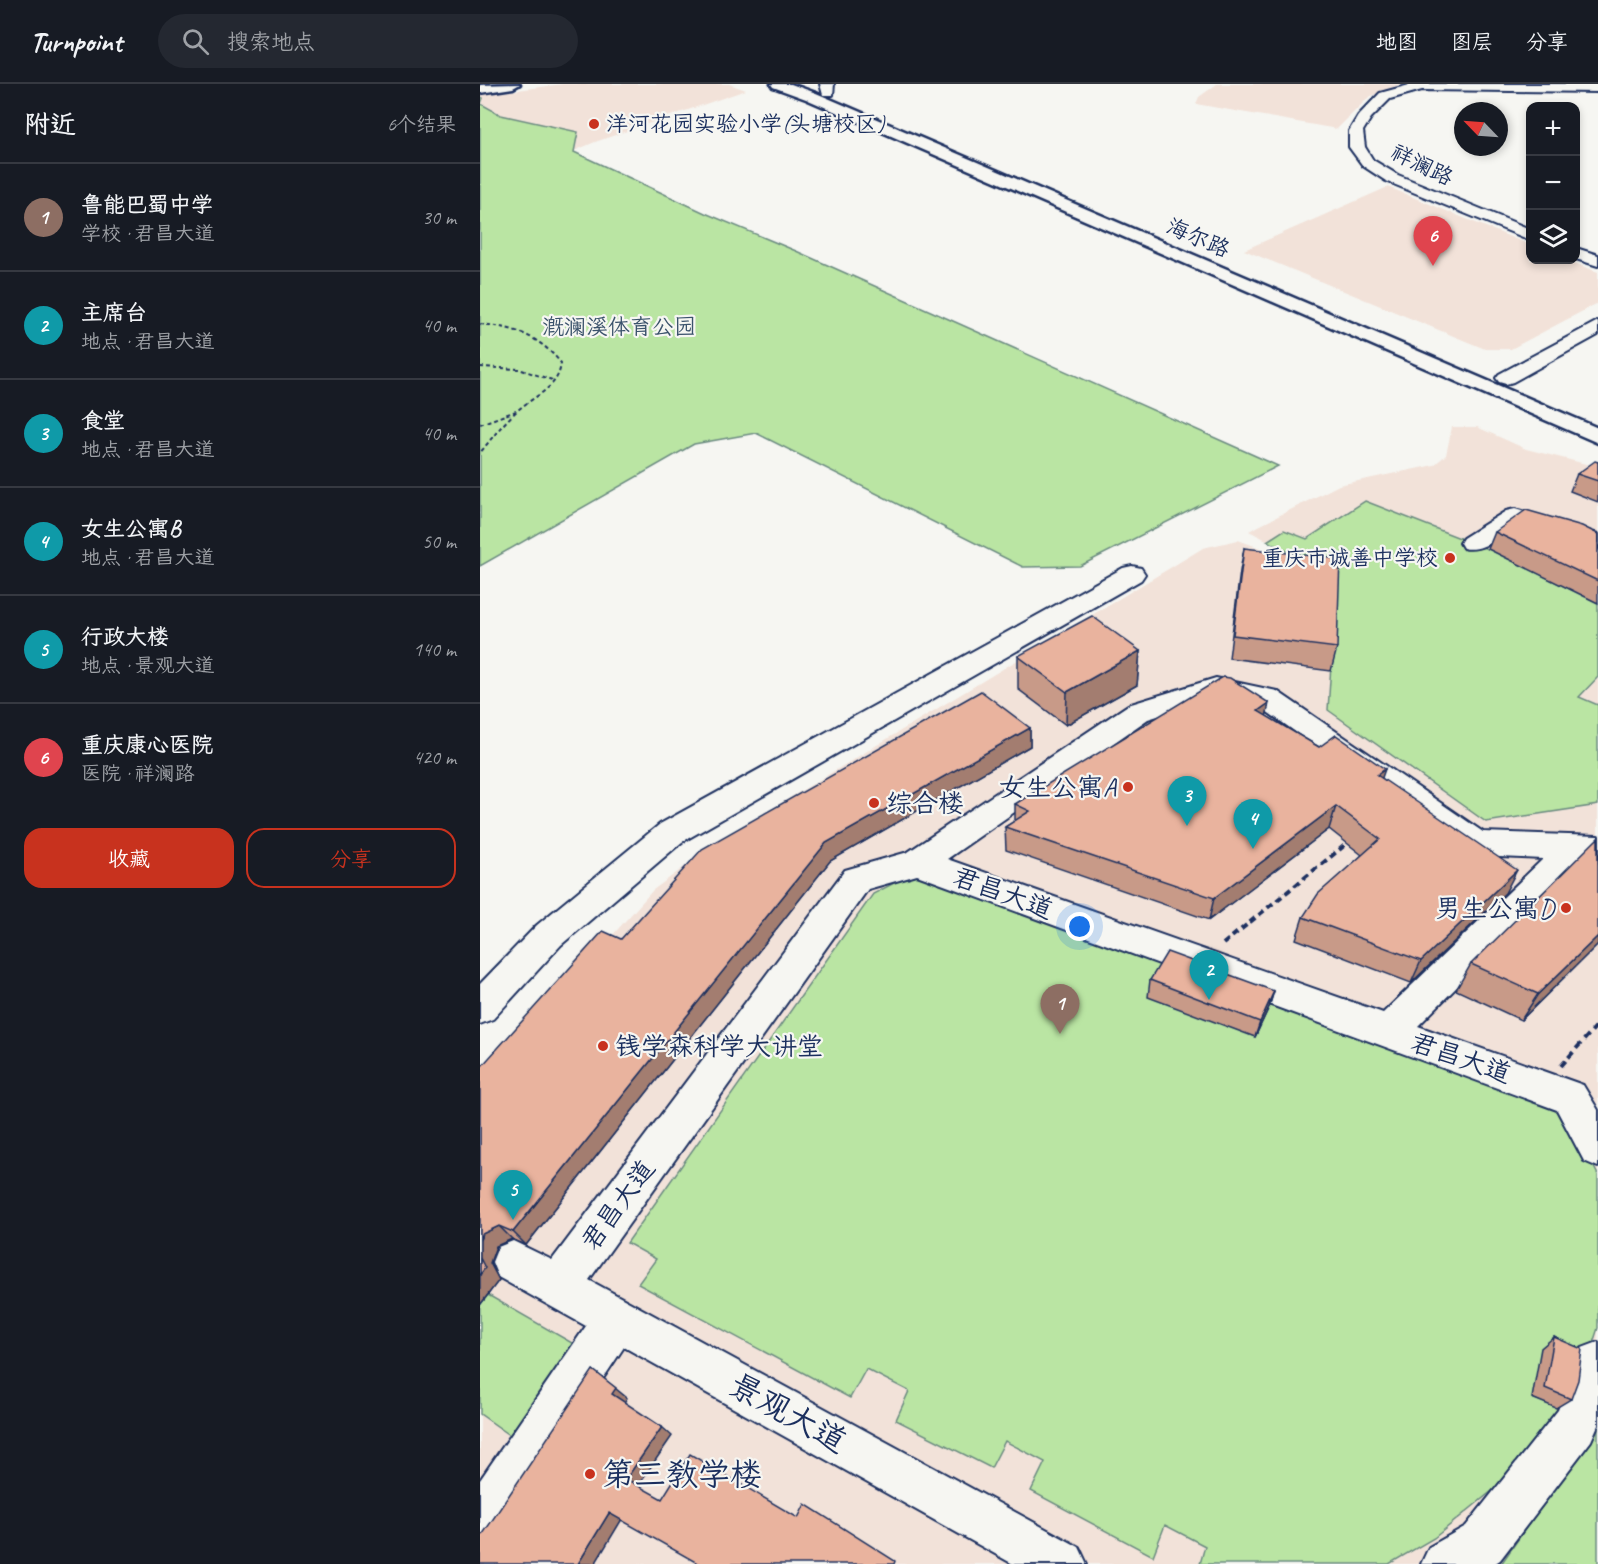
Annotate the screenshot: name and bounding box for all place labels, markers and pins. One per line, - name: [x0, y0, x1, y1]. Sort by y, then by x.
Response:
- place label: 洋河花园实验小学(头塘校区): [606, 110, 886, 138]
- marker: 洋河花园实验小学(头塘校区): [587, 117, 601, 131]
- pin: 6: [1414, 216, 1452, 266]
- place label: 重庆市诚善中学校: [1262, 544, 1438, 572]
- marker: 重庆市诚善中学校: [1443, 551, 1457, 565]
- place label: 女生公寓A: [999, 771, 1118, 804]
- pin: 3: [1168, 776, 1206, 826]
- marker: 女生公寓A: [1121, 780, 1135, 794]
- place label: 综合楼: [886, 787, 964, 820]
- marker: 综合楼: [867, 796, 881, 810]
- pin: 4: [1234, 800, 1272, 849]
- place label: 男生公寓D: [1435, 892, 1556, 925]
- marker: 男生公寓D: [1559, 901, 1573, 915]
- pin: 2: [1190, 950, 1228, 1000]
- pin: 1: [1040, 984, 1080, 1034]
- place label: 钱学森科学大讲堂: [615, 1030, 823, 1063]
- marker: 钱学森科学大讲堂: [596, 1039, 610, 1053]
- pin: 5: [494, 1170, 532, 1220]
- place label: 第三教学楼: [602, 1454, 762, 1495]
- marker: 第三教学楼: [583, 1467, 597, 1481]

